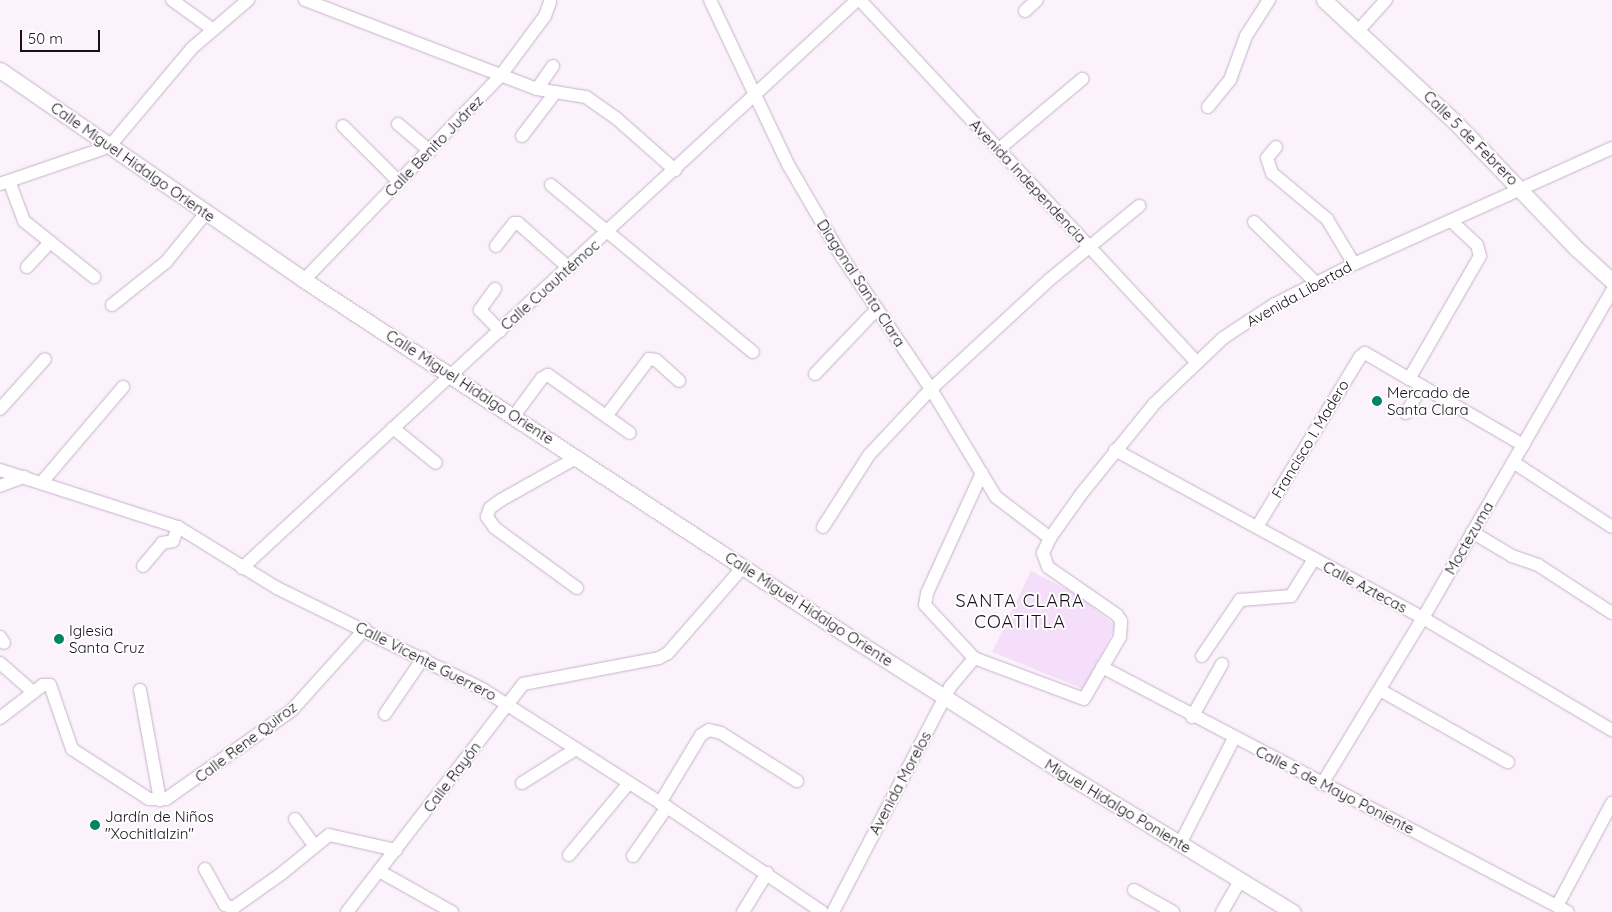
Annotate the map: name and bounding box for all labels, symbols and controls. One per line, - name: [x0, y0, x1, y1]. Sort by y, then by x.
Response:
- scale bar: [22, 20, 102, 52]
- text: 50 m: [28, 29, 63, 48]
- street label: Calle 5 de Febrero: [1420, 87, 1522, 189]
- street label: Calle Benito Juárez: [381, 92, 487, 200]
- street label: Calle Miguel Hidalgo Oriente: [47, 98, 219, 226]
- street label: Avenida Independencia: [966, 116, 1090, 246]
- street label: Diagonal Santa Clara: [813, 216, 909, 350]
- street label: Calle Cuauhtémoc: [497, 236, 603, 334]
- street label: Avenida Libertad: [1243, 258, 1355, 330]
- street label: Calle Miguel Hidalgo Oriente: [383, 326, 557, 448]
- street label: Francisco I. Madero: [1268, 377, 1352, 501]
- place label: Mercado de Santa Clara: [1387, 383, 1470, 418]
- marker: Mercado de Santa Clara: [1371, 395, 1383, 407]
- street label: Moctezuma: [1441, 498, 1497, 578]
- street label: Calle Miguel Hidalgo Oriente: [722, 548, 896, 670]
- street label: Calle Aztecas: [1320, 557, 1410, 617]
- district label: SANTA CLARA COATITLA: [954, 591, 1086, 634]
- street label: Calle Vicente Guerrero: [353, 618, 499, 704]
- place label: Iglesia Santa Cruz: [69, 621, 145, 656]
- marker: Iglesia Santa Cruz: [53, 633, 65, 645]
- street label: Calle Rene Quiroz: [192, 698, 300, 786]
- street label: Avenida Morelos: [865, 728, 935, 838]
- street label: Calle Rayón: [420, 738, 484, 816]
- street label: Calle 5 de Mayo Poniente: [1253, 742, 1417, 838]
- street label: Miguel Hidalgo Poniente: [1042, 755, 1194, 857]
- place label: Jardín de Niños "Xochitlalzin": [105, 807, 214, 842]
- marker: Jardín de Niños "Xochitlalzin": [89, 819, 101, 831]

